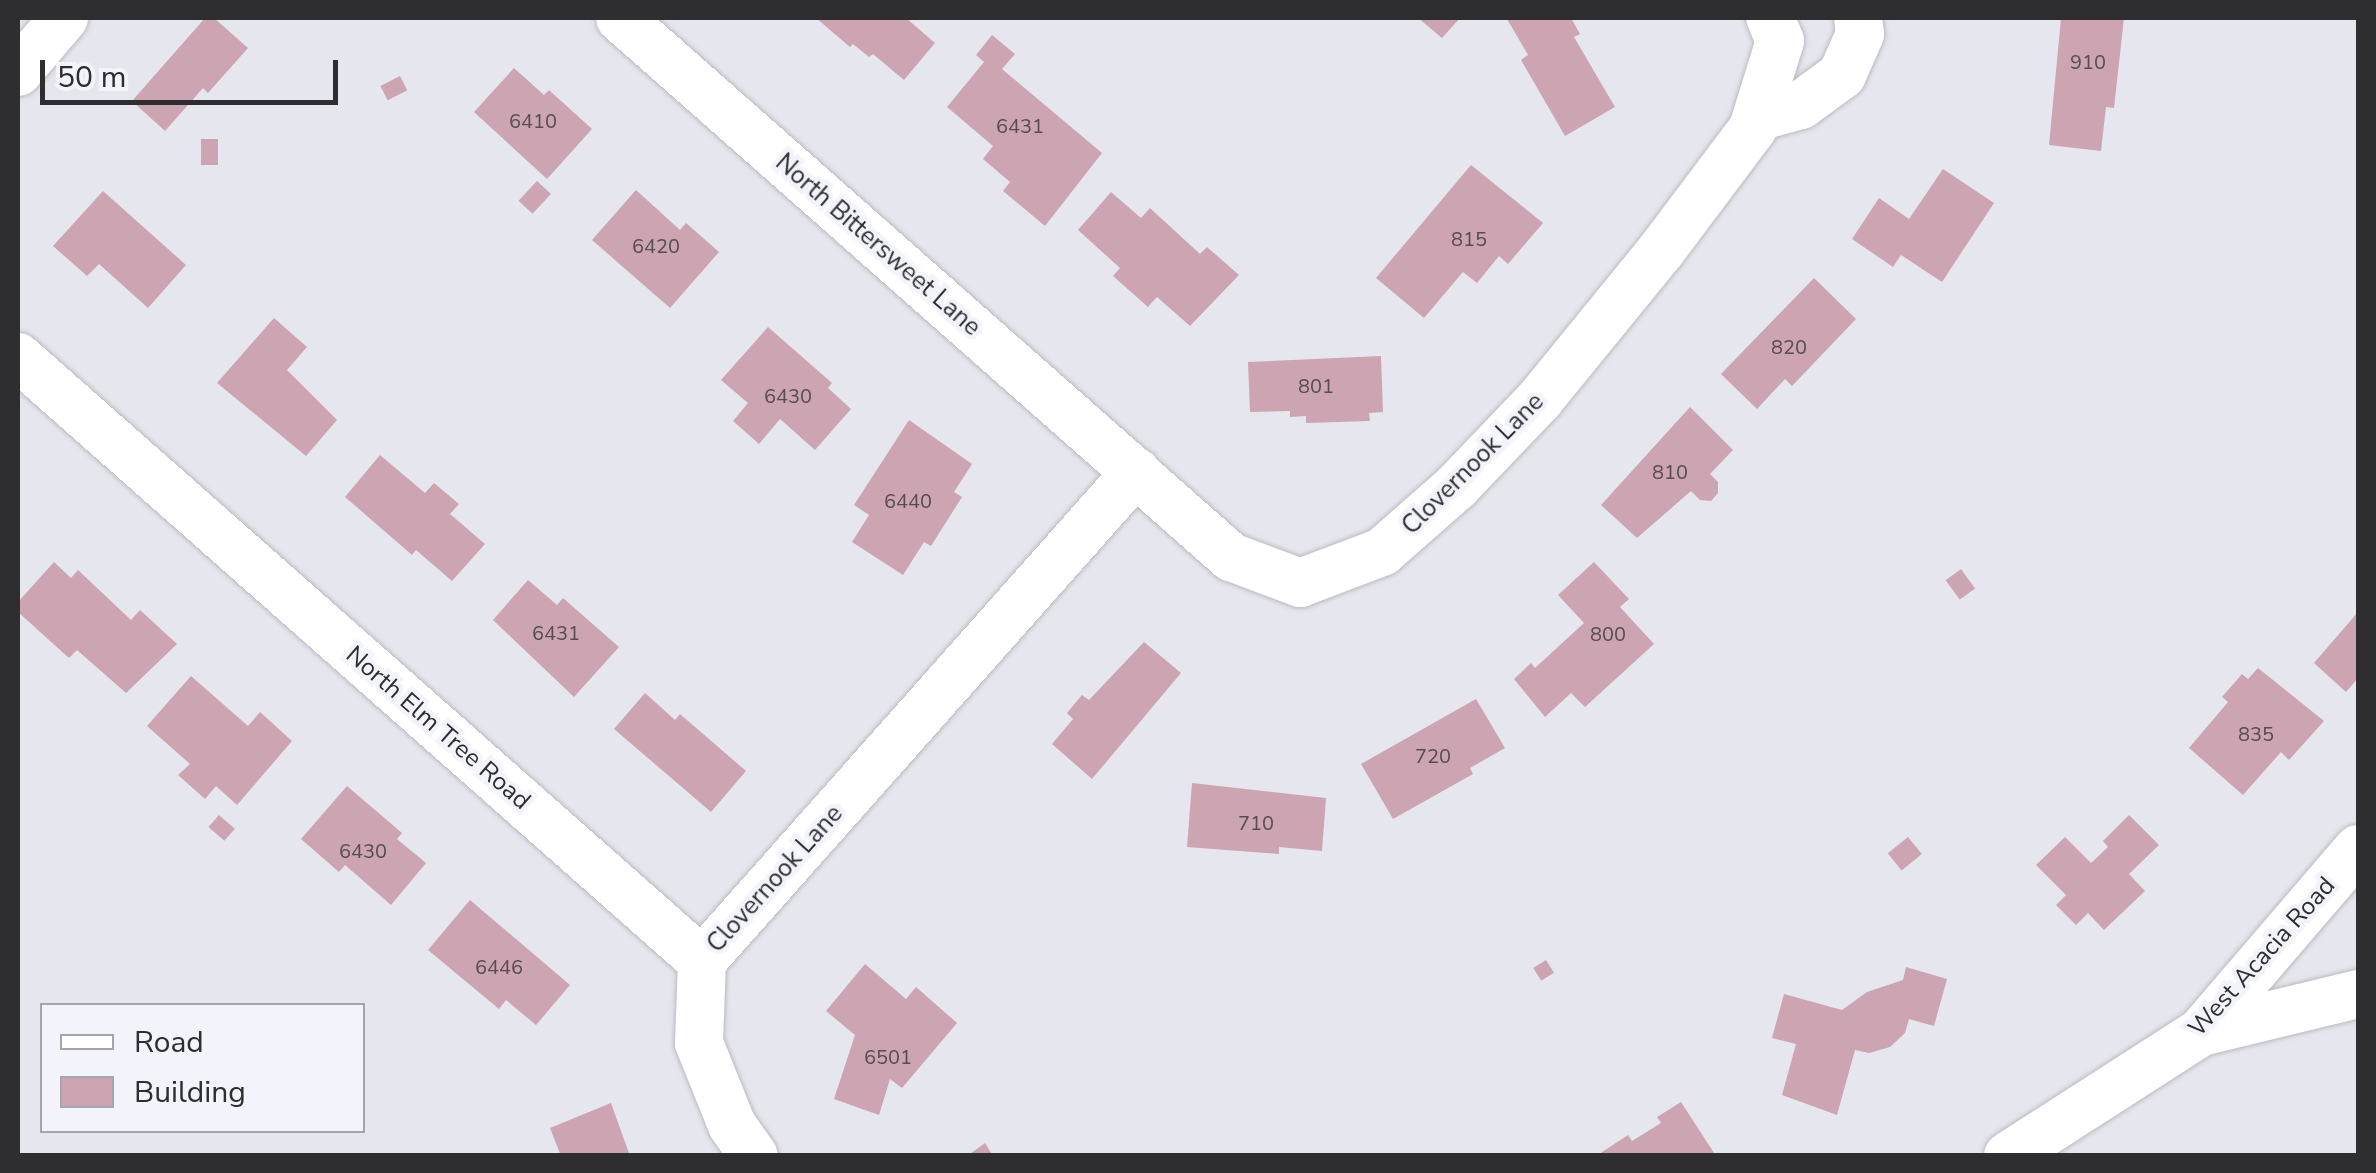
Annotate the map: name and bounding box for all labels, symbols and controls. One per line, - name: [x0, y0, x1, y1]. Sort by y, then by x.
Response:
- scale bar: [45, 40, 342, 102]
- house number: 910: [2070, 50, 2106, 74]
- text: 50 m: [57, 57, 126, 98]
- house number: 6410: [509, 109, 557, 133]
- house number: 6431: [996, 114, 1044, 138]
- street label: North Bittersweet Lane: [769, 148, 987, 342]
- house number: 815: [1451, 227, 1487, 251]
- house number: 6420: [632, 234, 680, 258]
- house number: 820: [1771, 335, 1807, 359]
- house number: 801: [1298, 374, 1334, 398]
- house number: 6430: [764, 384, 812, 408]
- street label: Clovernook Lane: [1396, 387, 1550, 541]
- house number: 810: [1652, 460, 1688, 484]
- house number: 6440: [884, 489, 932, 513]
- house number: 6431: [532, 621, 580, 645]
- house number: 800: [1590, 622, 1626, 646]
- street label: North Elm Tree Road: [340, 640, 536, 816]
- house number: 835: [2238, 722, 2274, 746]
- house number: 720: [1415, 744, 1451, 768]
- street label: Clovernook Lane: [701, 799, 849, 959]
- house number: 710: [1238, 811, 1274, 835]
- house number: 6430: [339, 839, 387, 863]
- street label: West Acacia Road: [2182, 871, 2342, 1043]
- house number: 6446: [475, 955, 523, 979]
- legend: [40, 1003, 365, 1133]
- text: Road: [134, 1022, 204, 1063]
- house number: 6501: [864, 1045, 912, 1069]
- text: Building: [134, 1072, 246, 1113]

